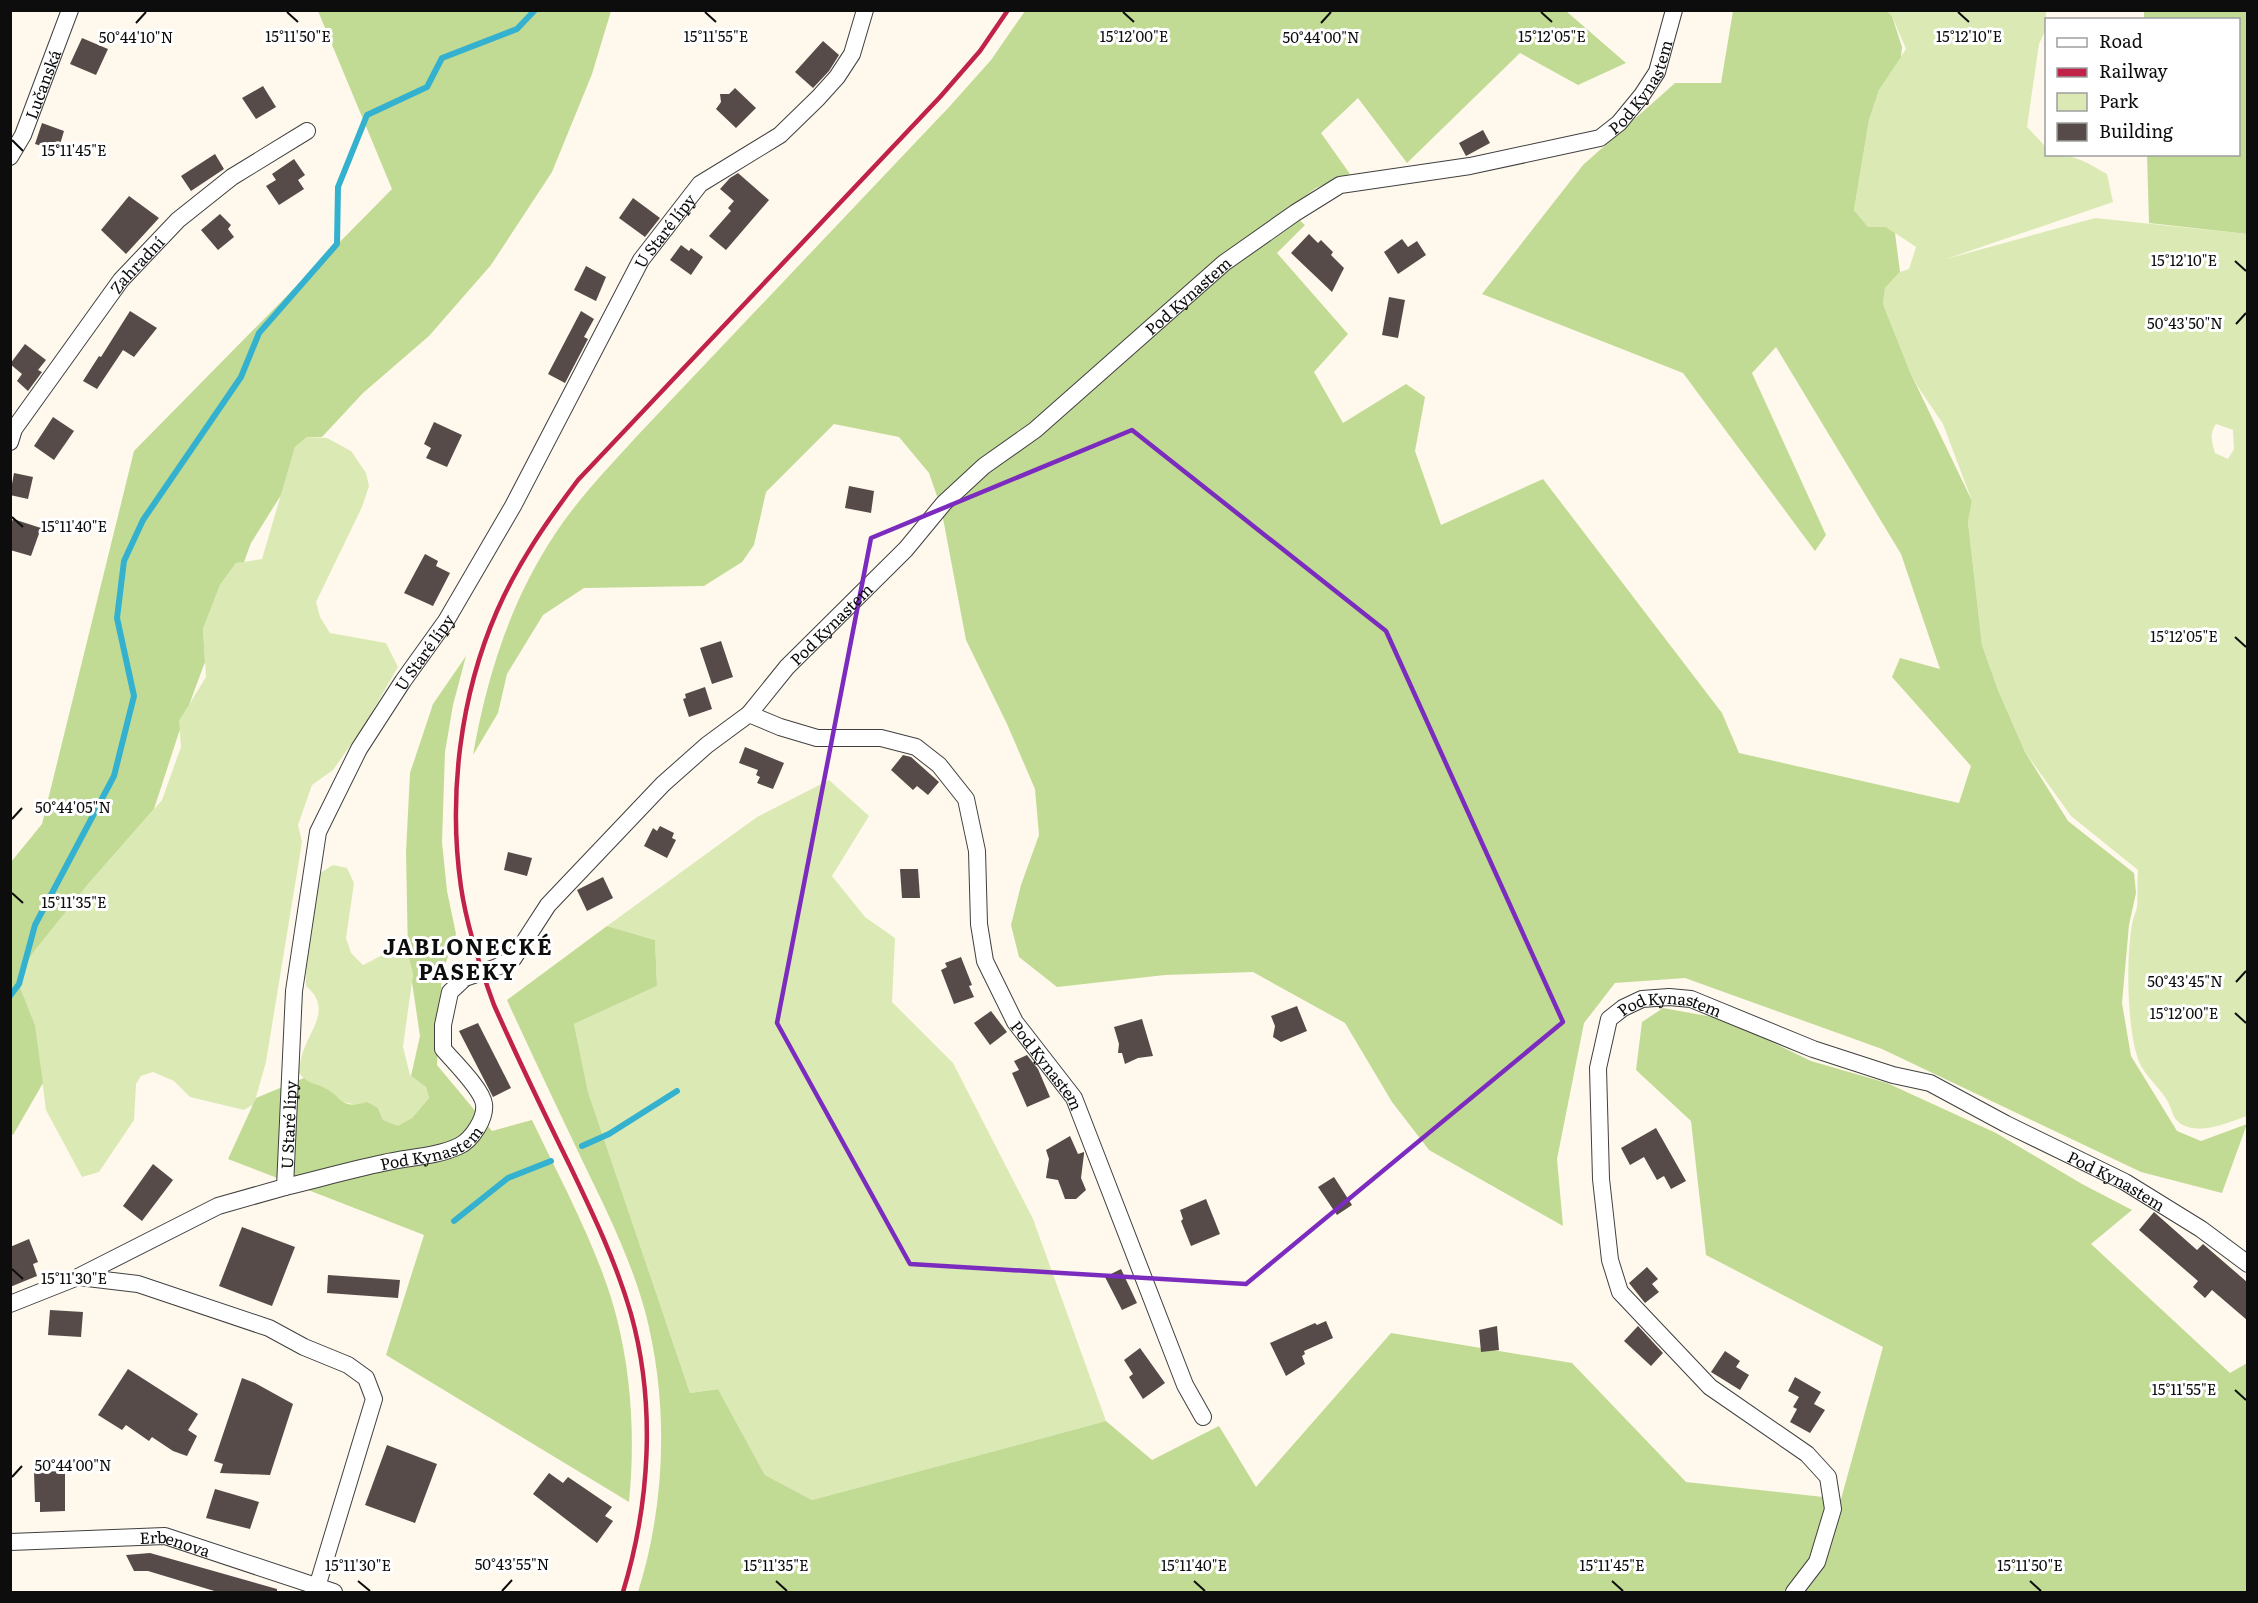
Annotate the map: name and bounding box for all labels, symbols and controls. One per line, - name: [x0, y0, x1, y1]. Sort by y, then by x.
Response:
- legend: [2045, 18, 2240, 156]
- text: 15°11'50"E: [265, 24, 331, 47]
- text: 15°11'55"E: [684, 24, 748, 47]
- text: 15°12'00"E: [1100, 24, 1168, 47]
- text: 15°12'05"E: [1518, 24, 1586, 47]
- text: 15°12'10"E: [1936, 24, 2002, 47]
- text: 50°44'10"N: [99, 25, 173, 48]
- text: 50°44'00"N: [1283, 25, 1359, 48]
- text: Road: [2099, 27, 2143, 54]
- street label: Pod Kynastem: [1603, 36, 1677, 139]
- street label: Lučanská: [18, 46, 66, 122]
- text: Railway: [2099, 57, 2168, 84]
- text: Park: [2099, 87, 2140, 114]
- text: Building: [2099, 117, 2174, 144]
- text: 15°11'45"E: [41, 138, 107, 161]
- street label: U Staré lípy: [627, 187, 701, 272]
- street label: Zahradní: [103, 230, 169, 298]
- text: 15°12'10"E: [2151, 248, 2217, 271]
- street label: Pod Kynastem: [1139, 250, 1236, 340]
- text: 50°43'50"N: [2147, 311, 2223, 334]
- text: 15°11'40"E: [41, 514, 107, 537]
- street label: Pod Kynastem: [784, 577, 878, 670]
- street label: U Staré lípy: [388, 609, 460, 695]
- text: 15°12'05"E: [2150, 624, 2218, 647]
- text: 50°44'05"N: [35, 795, 111, 818]
- text: 15°11'35"E: [42, 890, 106, 913]
- district label: JABLONECKÉ PASEKY: [383, 929, 553, 987]
- text: 50°43'45"N: [2147, 969, 2223, 992]
- street label: Pod Kynastem: [1611, 985, 1726, 1023]
- text: 15°12'00"E: [2150, 1001, 2218, 1024]
- street label: Pod Kynastem: [1006, 1015, 1090, 1114]
- street label: U Staré lípy: [274, 1079, 302, 1170]
- street label: Pod Kynastem: [377, 1120, 488, 1175]
- street label: Pod Kynastem: [2064, 1144, 2171, 1217]
- text: 15°11'30"E: [41, 1266, 107, 1289]
- text: 15°11'55"E: [2152, 1377, 2216, 1400]
- text: 50°44'00"N: [35, 1453, 111, 1476]
- street label: Erbenova: [139, 1524, 214, 1562]
- text: 50°43'55"N: [475, 1552, 549, 1575]
- text: 15°11'30"E: [325, 1553, 391, 1576]
- text: 15°11'35"E: [744, 1553, 808, 1576]
- text: 15°11'40"E: [1161, 1553, 1227, 1576]
- text: 15°11'45"E: [1579, 1553, 1645, 1576]
- text: 15°11'50"E: [1997, 1553, 2063, 1576]

